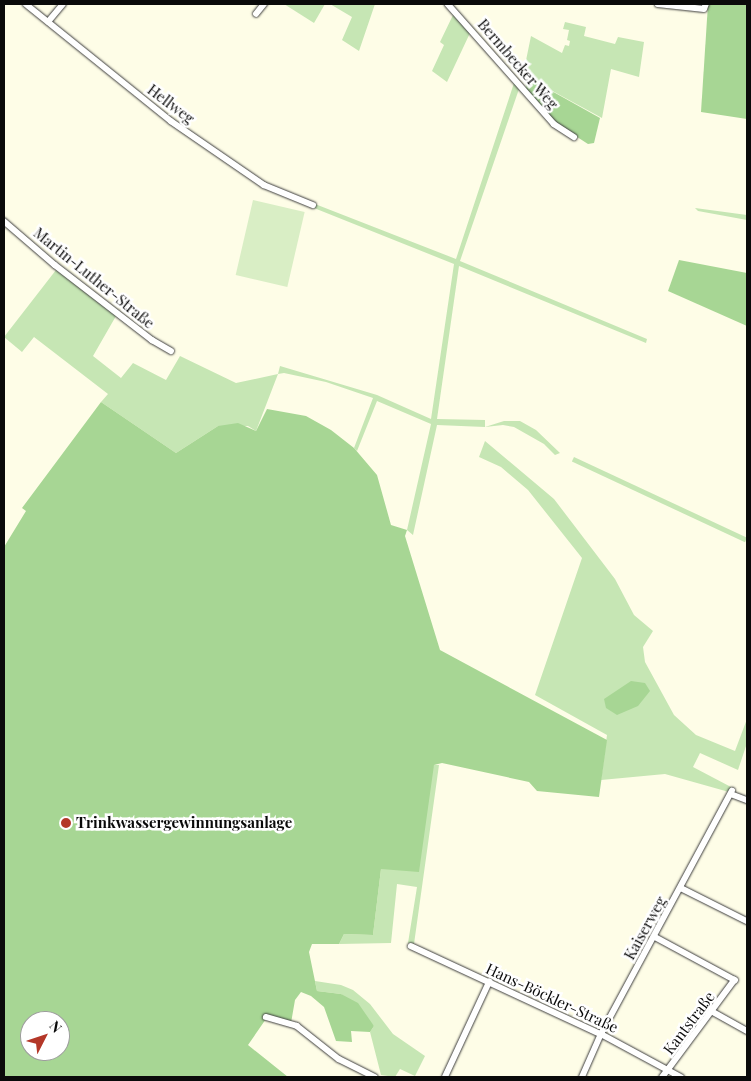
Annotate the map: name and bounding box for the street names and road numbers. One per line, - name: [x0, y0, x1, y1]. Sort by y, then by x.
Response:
- street label: Bermbecker Weg: [474, 15, 562, 113]
- street label: Hellweg: [144, 81, 198, 127]
- street label: Martin-Luther-Straße: [30, 224, 158, 332]
- street label: Kaiserweg: [620, 893, 670, 963]
- street label: Hans-Böckler-Straße: [483, 959, 621, 1037]
- street label: Kantstraße: [660, 988, 718, 1058]

